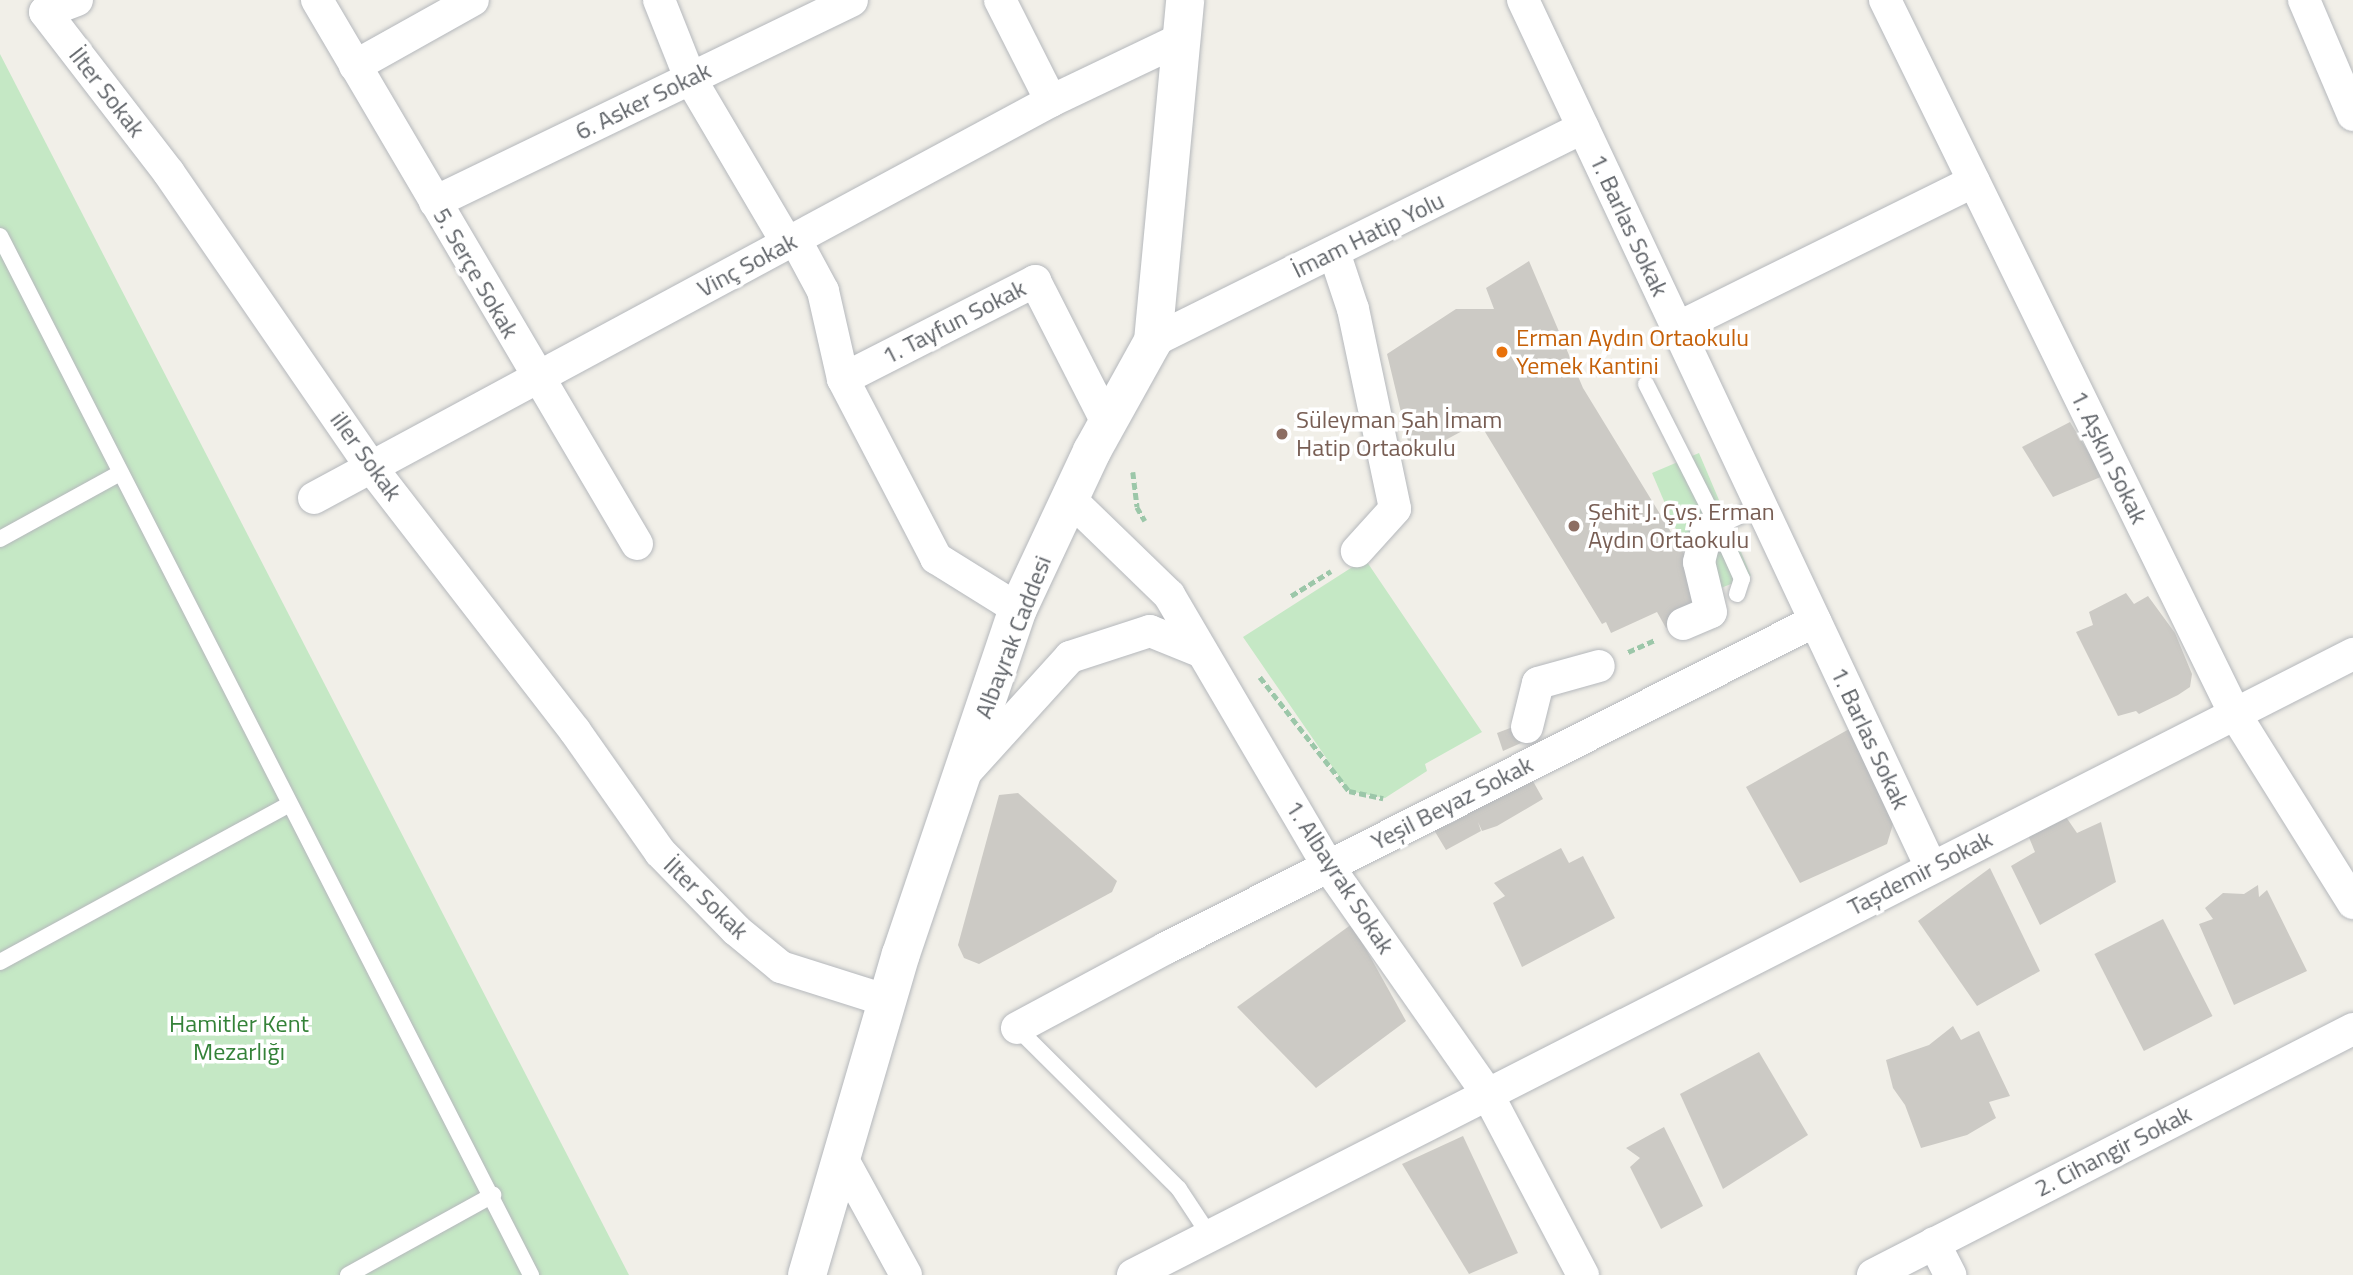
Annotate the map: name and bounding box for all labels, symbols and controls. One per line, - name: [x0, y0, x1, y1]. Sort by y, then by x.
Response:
- street label: İlter Sokak: [63, 41, 151, 143]
- street label: 6. Asker Sokak: [571, 56, 715, 146]
- street label: 1. Barlas Sokak: [1583, 149, 1675, 301]
- street label: İmam Hatip Yolu: [1287, 186, 1449, 284]
- street label: 5. Serçe Sokak: [427, 203, 525, 343]
- street label: Vinç Sokak: [692, 227, 802, 303]
- street label: 1. Tayfun Sokak: [877, 273, 1031, 371]
- place label: Erman Aydın Ortaokulu Yemek Kantini: [1516, 324, 1749, 380]
- marker: Erman Aydın Ortaokulu Yemek Kantini: [1494, 344, 1510, 360]
- street label: 1. Aşkın Sokak: [2064, 386, 2154, 528]
- street label: iller Sokak: [324, 406, 408, 506]
- place label: Süleyman Şah İmam Hatip Ortaokulu: [1296, 406, 1502, 462]
- marker: Süleyman Şah İmam Hatip Ortaokulu: [1274, 426, 1290, 442]
- place label: Şehit J. Çvş. Erman Aydın Ortaokulu: [1588, 498, 1775, 554]
- marker: Şehit J. Çvş. Erman Aydın Ortaokulu: [1566, 518, 1582, 534]
- street label: Albayrak Caddesi: [969, 552, 1057, 722]
- street label: 1. Barlas Sokak: [1824, 662, 1916, 814]
- street label: Yeşil Beyaz Sokak: [1366, 750, 1538, 856]
- street label: 1. Albayrak Sokak: [1280, 795, 1400, 959]
- street label: Taşdemir Sokak: [1843, 824, 1997, 922]
- street label: İlter Sokak: [658, 851, 754, 945]
- park label: Hamitler Kent Mezarlığı: [169, 1010, 309, 1066]
- street label: 2. Cihangir Sokak: [2030, 1099, 2196, 1203]

